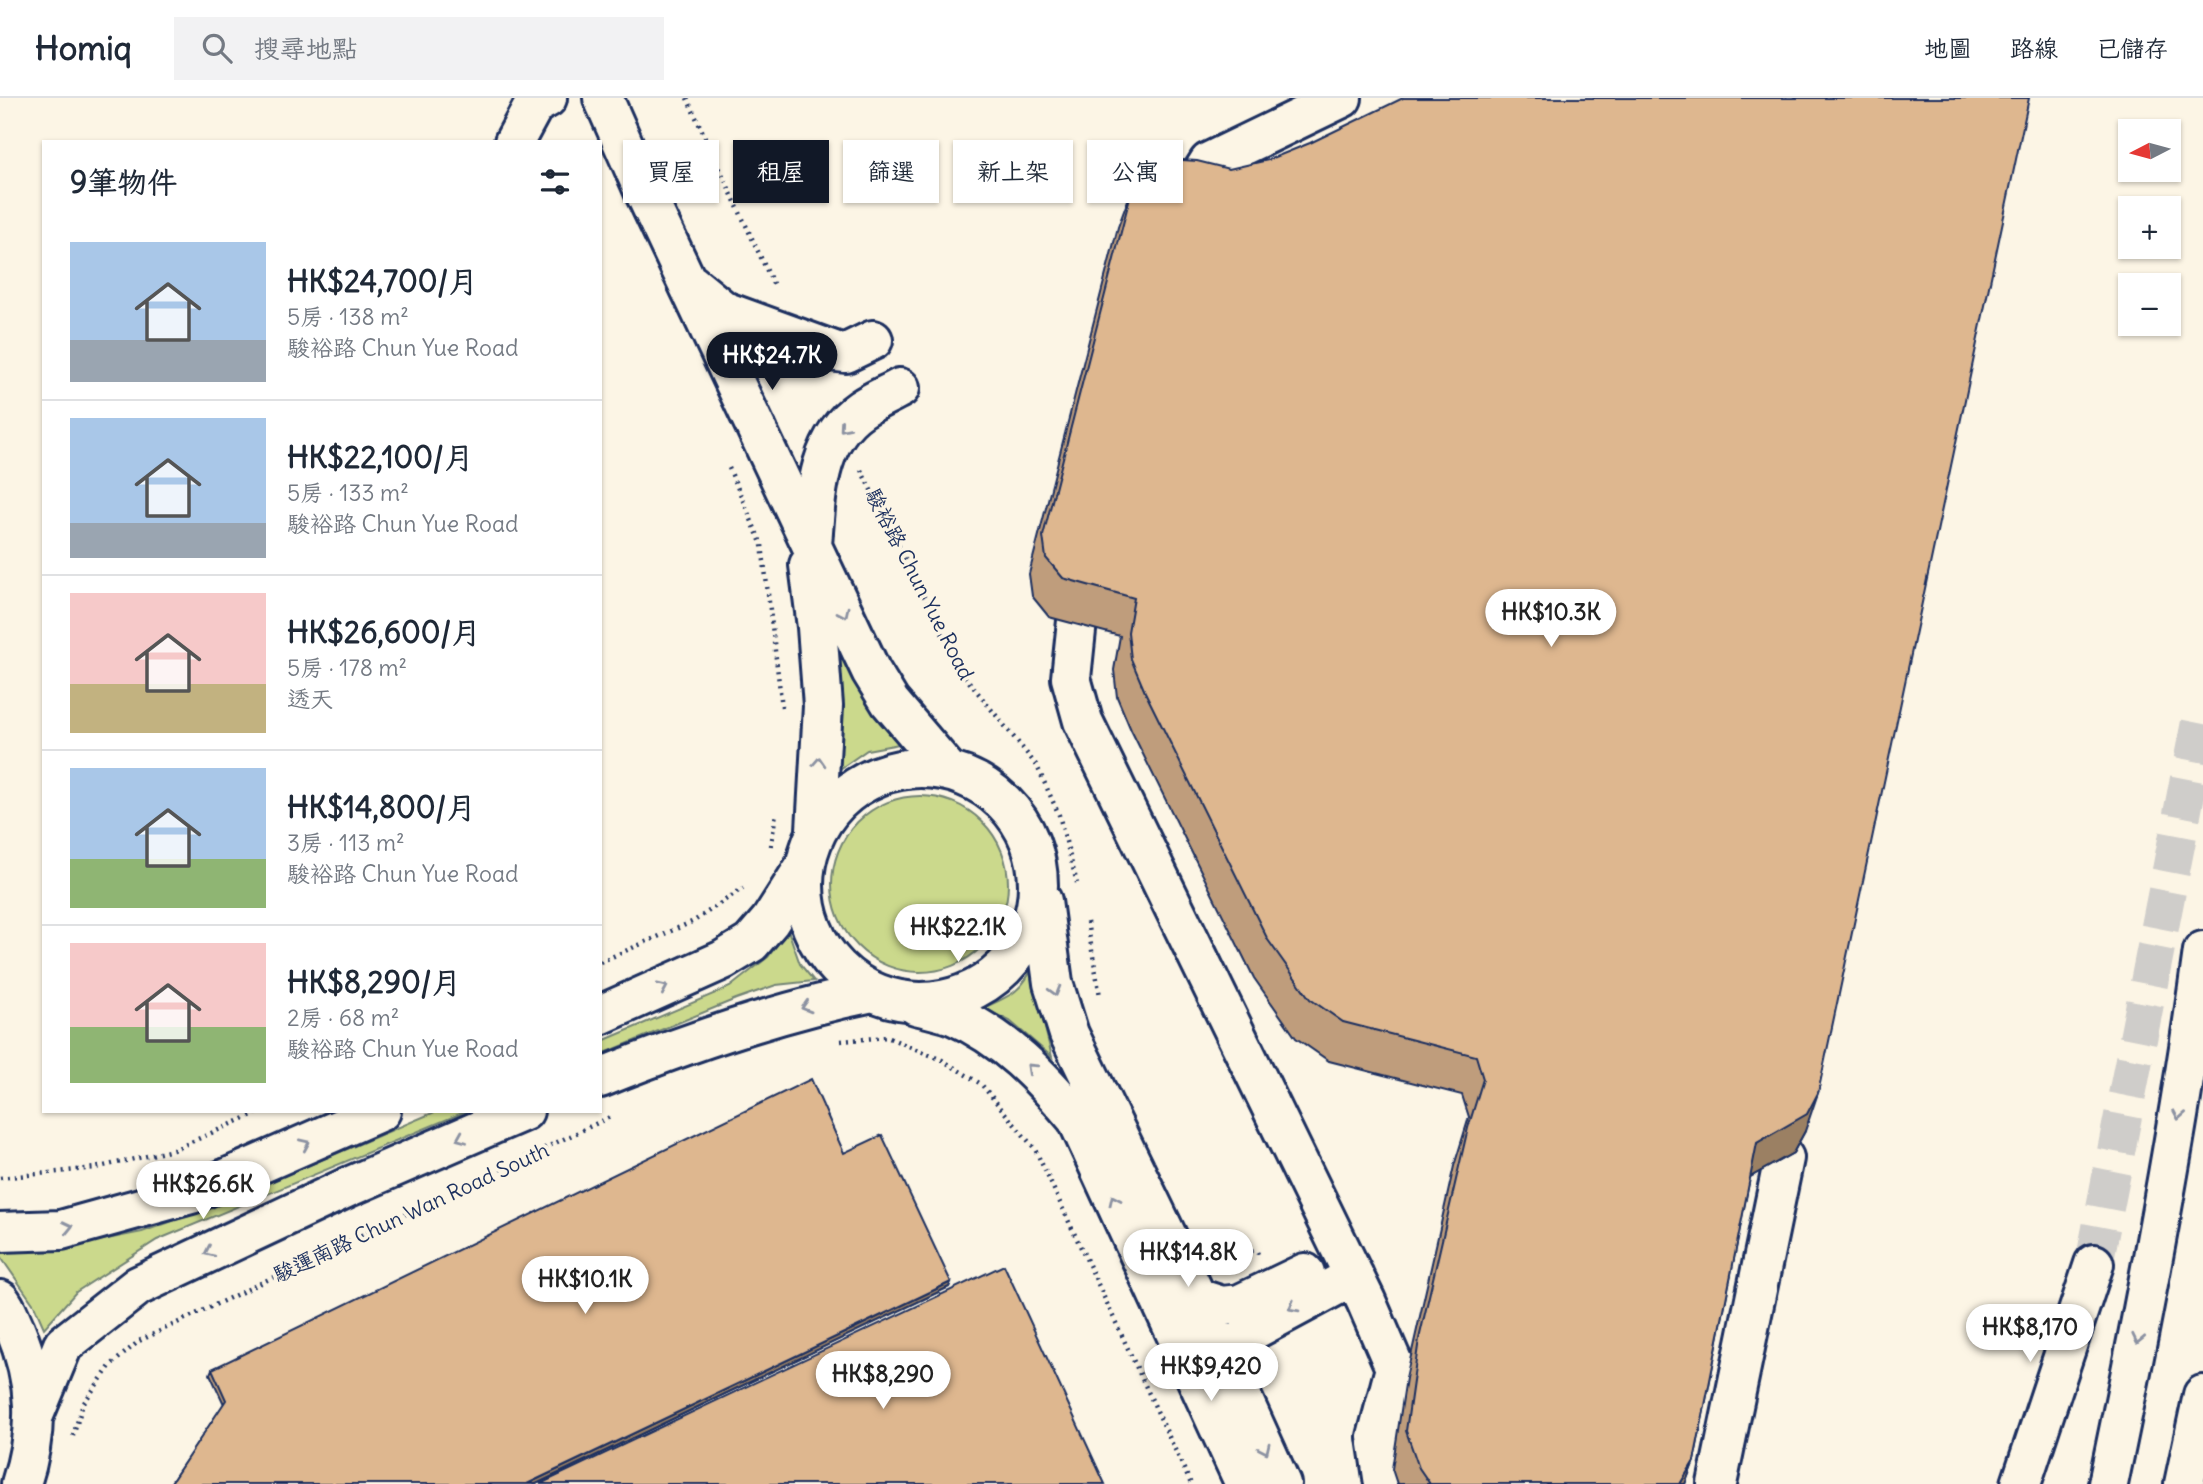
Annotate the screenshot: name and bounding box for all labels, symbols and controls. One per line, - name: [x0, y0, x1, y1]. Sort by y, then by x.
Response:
- search box: [174, 17, 664, 80]
- text: Homiq: [35, 27, 132, 69]
- icon: search: [198, 29, 236, 67]
- text: 搜尋地點: [254, 32, 358, 65]
- text: 地圖: [1924, 33, 1972, 63]
- text: 路線: [2010, 33, 2058, 63]
- text: 已儲存: [2096, 33, 2168, 63]
- north arrow: [2118, 119, 2180, 182]
- map controls: [2118, 119, 2181, 336]
- chip: 買屋: [623, 140, 719, 203]
- chip: 租屋: [733, 140, 829, 203]
- chip: 篩選: [843, 140, 939, 203]
- chip: 新上架: [953, 140, 1073, 203]
- chip: 公寓: [1087, 140, 1183, 203]
- text: 9筆物件: [70, 163, 177, 201]
- icon: filters: [536, 163, 574, 201]
- button: +: [2118, 196, 2181, 259]
- text: HK$24,700/月: [287, 262, 478, 300]
- icon: home: [126, 270, 210, 354]
- button: −: [2118, 273, 2181, 336]
- text: 5房 · 138 m²: [287, 302, 409, 331]
- pin: HK$24.7K: [700, 332, 844, 392]
- text: 駿裕路 Chun Yue Road: [287, 333, 519, 362]
- text: HK$24.7K: [722, 340, 822, 369]
- one-way arrow: [840, 418, 852, 431]
- text: HK$22,100/月: [287, 438, 474, 476]
- icon: home: [126, 446, 210, 530]
- text: 5房 · 133 m²: [287, 478, 409, 507]
- street label: 駿裕路 Chun Yue Road: [860, 484, 980, 684]
- text: 駿裕路 Chun Yue Road: [287, 509, 519, 538]
- pin: HK$10.3K: [1479, 589, 1623, 649]
- text: HK$10.3K: [1501, 597, 1601, 626]
- one-way arrow: [836, 605, 850, 618]
- text: HK$26,600/月: [287, 613, 481, 651]
- icon: home: [126, 621, 210, 705]
- text: 5房 · 178 m²: [287, 653, 407, 682]
- text: 透天: [287, 684, 333, 713]
- one-way arrow: [812, 756, 827, 767]
- text: HK$14,800/月: [287, 788, 476, 826]
- icon: home: [126, 796, 210, 880]
- text: 3房 · 113 m²: [287, 828, 405, 857]
- text: 駿裕路 Chun Yue Road: [287, 859, 519, 888]
- pin: HK$22.1K: [886, 904, 1030, 964]
- text: HK$22.1K: [910, 912, 1006, 941]
- text: HK$8,290/月: [287, 963, 461, 1001]
- icon: home: [126, 971, 210, 1055]
- one-way arrow: [656, 982, 668, 996]
- one-way arrow: [1047, 984, 1062, 996]
- one-way arrow: [801, 998, 813, 1013]
- text: 2房 · 68 m²: [287, 1003, 399, 1032]
- text: 駿裕路 Chun Yue Road: [287, 1034, 519, 1063]
- one-way arrow: [1026, 1064, 1039, 1077]
- one-way arrow: [2172, 1109, 2187, 1121]
- one-way arrow: [456, 1130, 468, 1144]
- street label: 駿運南路 Chun Wan Road South: [269, 1136, 553, 1288]
- one-way arrow: [298, 1138, 310, 1152]
- pin: HK$26.6K: [131, 1162, 275, 1221]
- text: HK$26.6K: [152, 1169, 254, 1198]
- one-way arrow: [1108, 1194, 1122, 1207]
- one-way arrow: [62, 1221, 74, 1235]
- pin: HK$14.8K: [1116, 1230, 1260, 1289]
- text: HK$14.8K: [1139, 1237, 1237, 1266]
- one-way arrow: [204, 1244, 216, 1258]
- pin: HK$10.1K: [513, 1256, 657, 1316]
- text: HK$10.1K: [538, 1264, 632, 1293]
- one-way arrow: [1288, 1299, 1300, 1312]
- pin: HK$8,170: [1958, 1304, 2102, 1364]
- text: HK$8,170: [1982, 1312, 2078, 1341]
- one-way arrow: [2132, 1333, 2147, 1345]
- pin: HK$9,420: [1139, 1344, 1283, 1403]
- text: HK$9,420: [1160, 1351, 1262, 1380]
- pin: HK$8,290: [811, 1352, 955, 1411]
- text: HK$8,290: [832, 1359, 934, 1388]
- one-way arrow: [1257, 1442, 1271, 1455]

